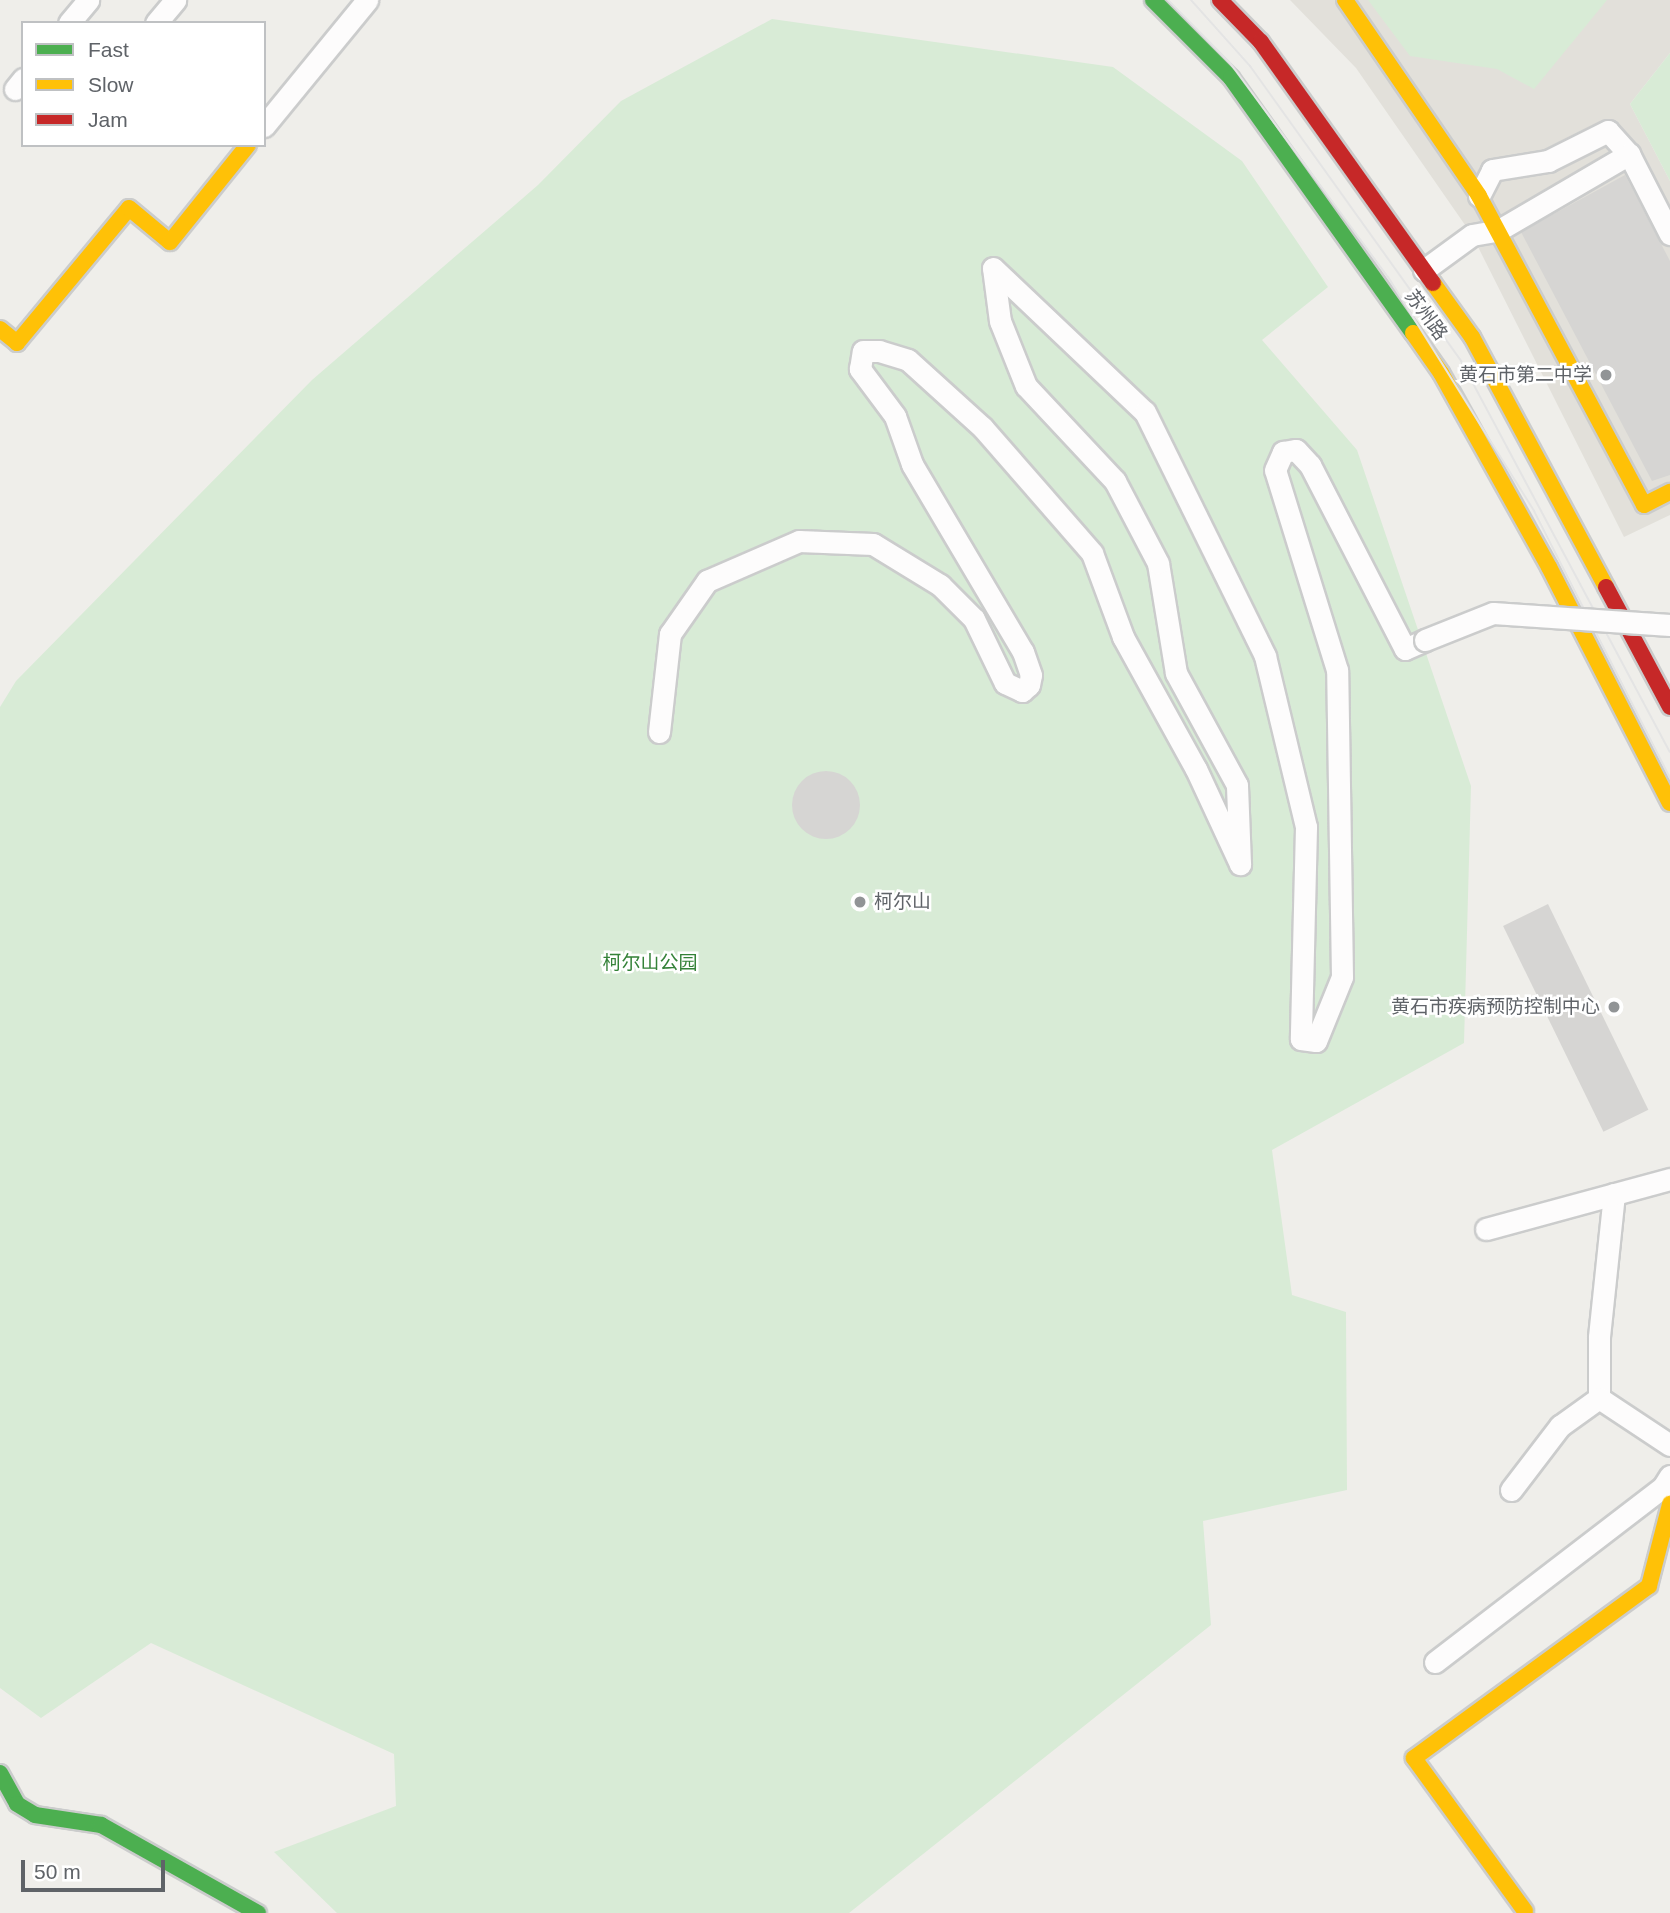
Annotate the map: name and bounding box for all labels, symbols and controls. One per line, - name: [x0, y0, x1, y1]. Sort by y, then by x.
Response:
- legend: [21, 21, 266, 147]
- text: Fast: [88, 38, 129, 61]
- text: Slow: [88, 73, 134, 96]
- text: Jam: [88, 108, 128, 131]
- street label: 苏州路: [1400, 285, 1452, 345]
- place label: 黄石市第二中学: [1459, 364, 1592, 386]
- marker: 黄石市第二中学: [1598, 367, 1614, 383]
- place label: 柯尔山: [874, 891, 931, 913]
- marker: 柯尔山: [852, 894, 868, 910]
- park label: 柯尔山公园: [603, 952, 697, 974]
- place label: 黄石市疾病预防控制中心: [1391, 996, 1600, 1018]
- marker: 黄石市疾病预防控制中心: [1606, 999, 1622, 1015]
- scale bar: [24, 1846, 168, 1890]
- text: 50 m: [34, 1860, 81, 1883]

